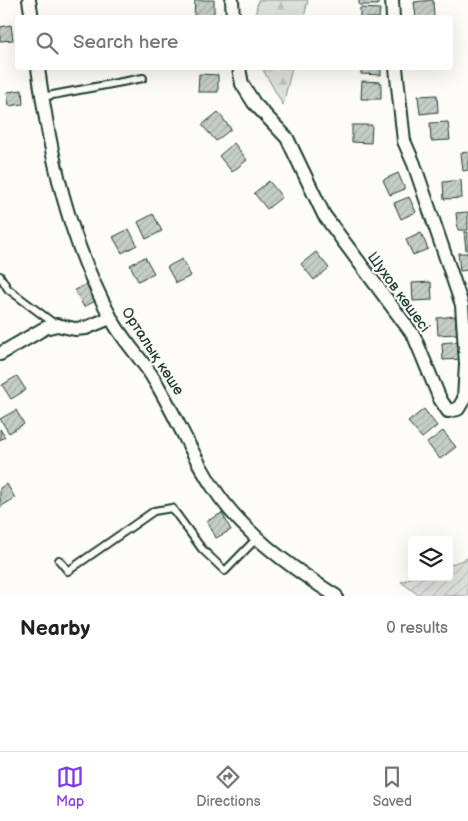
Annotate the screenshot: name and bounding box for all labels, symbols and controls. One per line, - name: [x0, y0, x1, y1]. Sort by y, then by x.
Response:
- search box: [15, 15, 453, 70]
- icon: search: [33, 29, 61, 57]
- text: Search here: [73, 31, 178, 54]
- street label: Шухов көшесі: [363, 248, 434, 336]
- street label: Орталық көше: [117, 304, 188, 399]
- map controls: [408, 536, 453, 581]
- button: layers: [408, 536, 453, 581]
- text: Nearby: [20, 616, 90, 641]
- text: 0 results: [386, 619, 448, 638]
- tab: Map: [56, 763, 84, 810]
- tab: Directions: [196, 763, 261, 810]
- tab: Saved: [373, 763, 412, 810]

